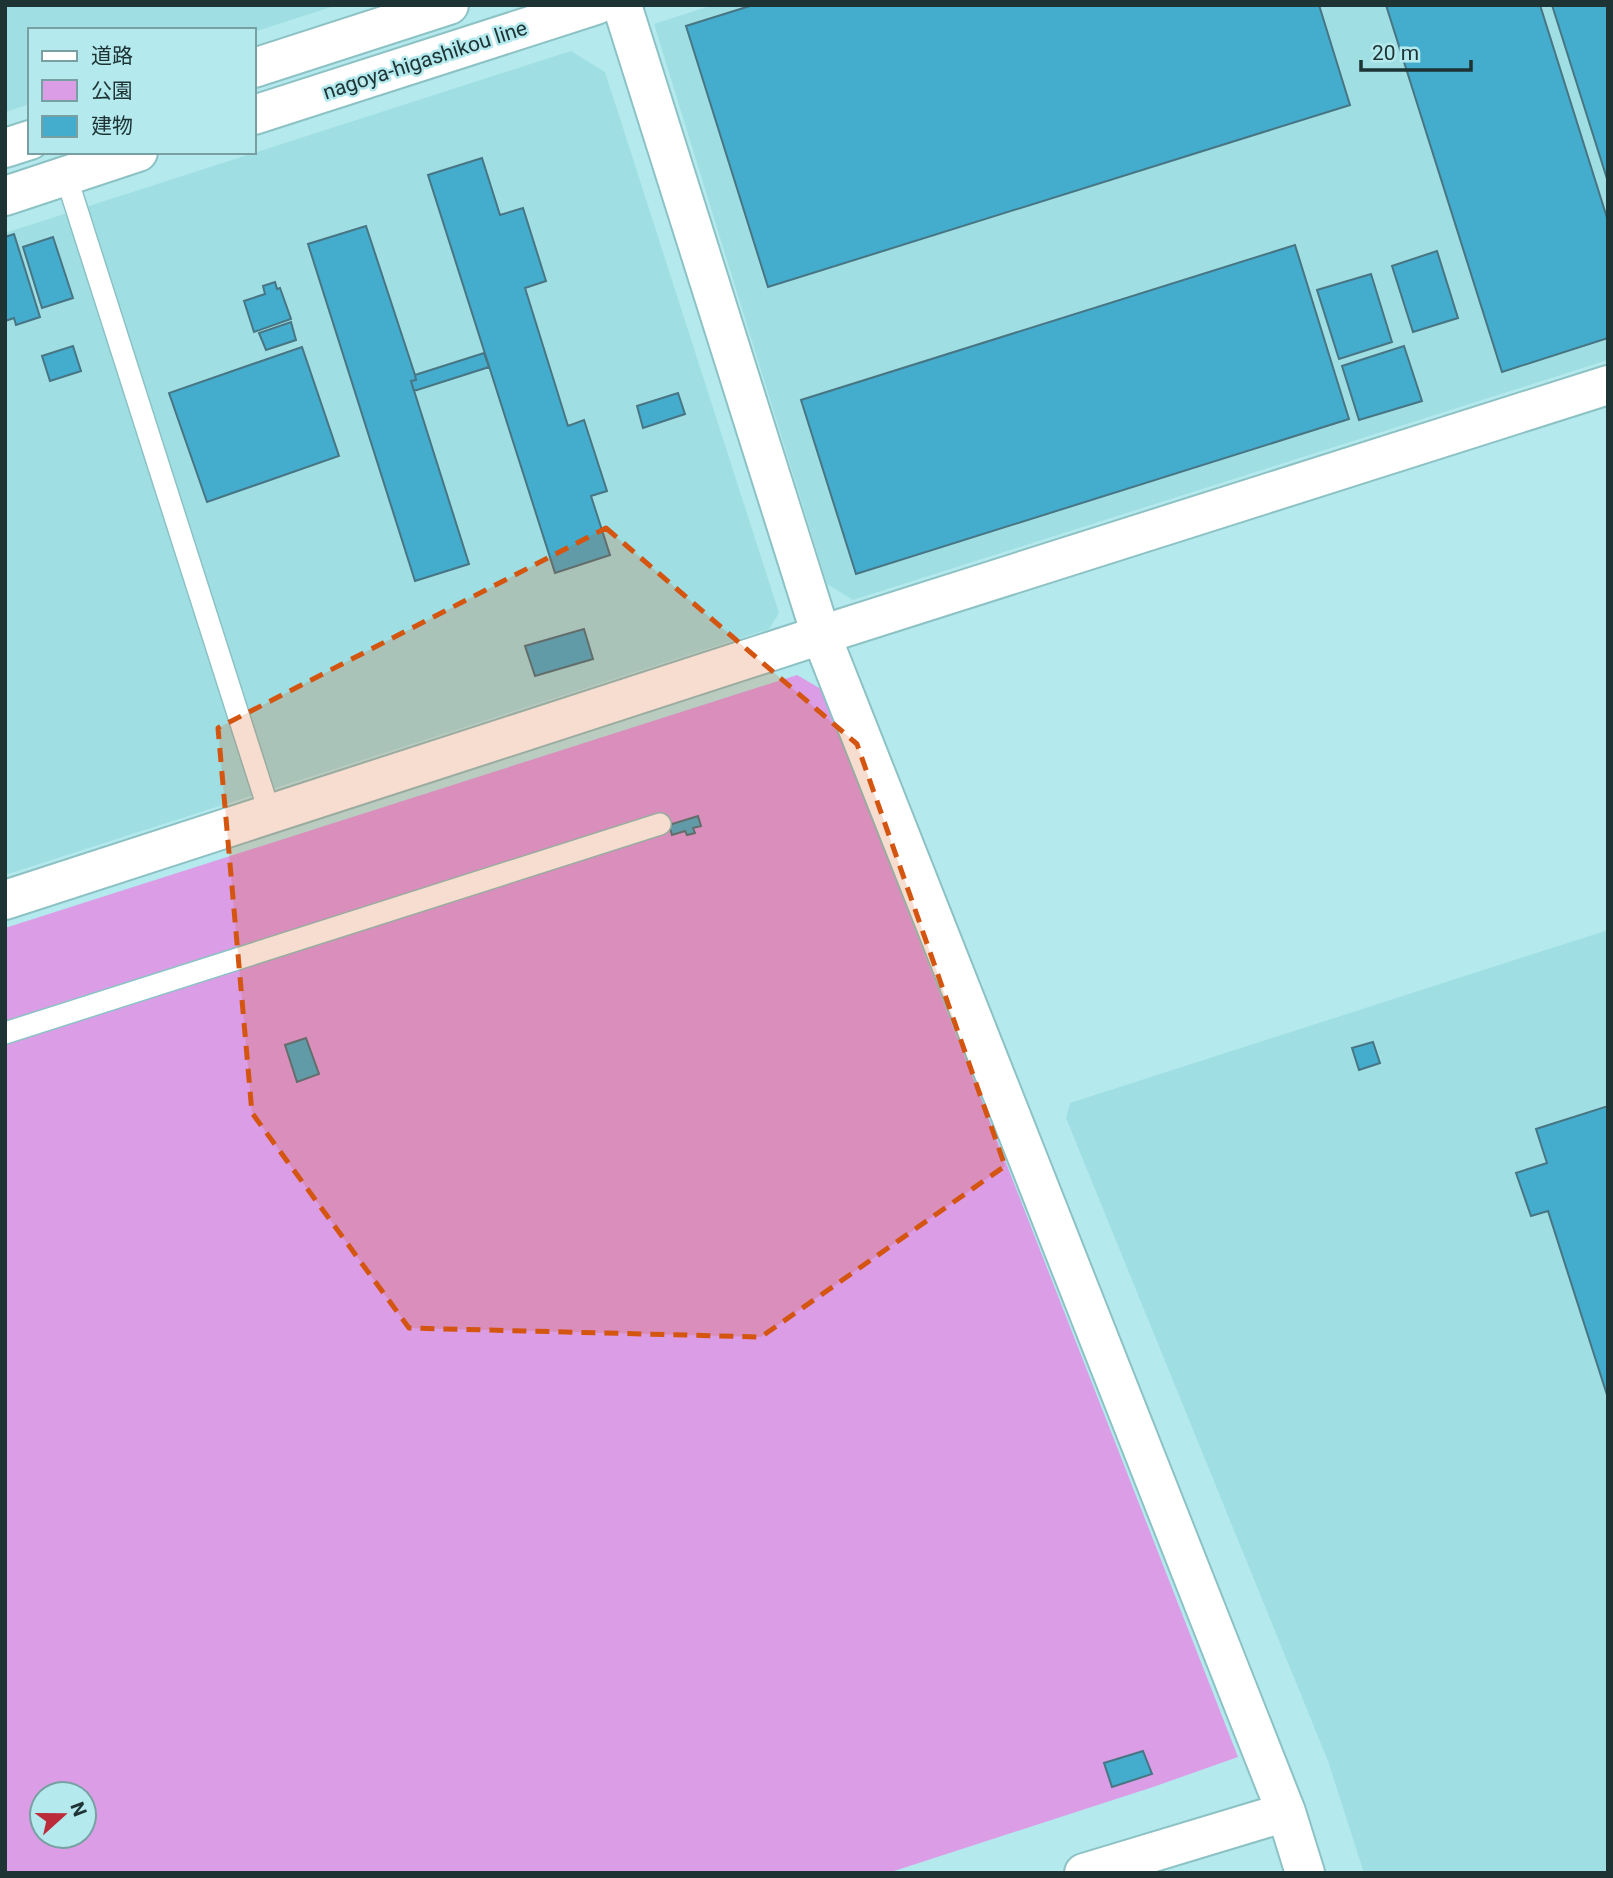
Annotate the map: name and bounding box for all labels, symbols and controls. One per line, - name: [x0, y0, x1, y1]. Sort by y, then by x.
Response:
- street label: nagoya-higashikou line: [320, 16, 530, 104]
- legend: [28, 28, 256, 154]
- scale bar: [1361, 28, 1471, 72]
- text: 20 m: [1372, 41, 1419, 65]
- text: 道路: [91, 44, 133, 68]
- text: 公園: [91, 79, 133, 103]
- text: 建物: [91, 114, 133, 138]
- north arrow: [28, 1780, 98, 1850]
- text: N: [65, 1799, 92, 1819]

